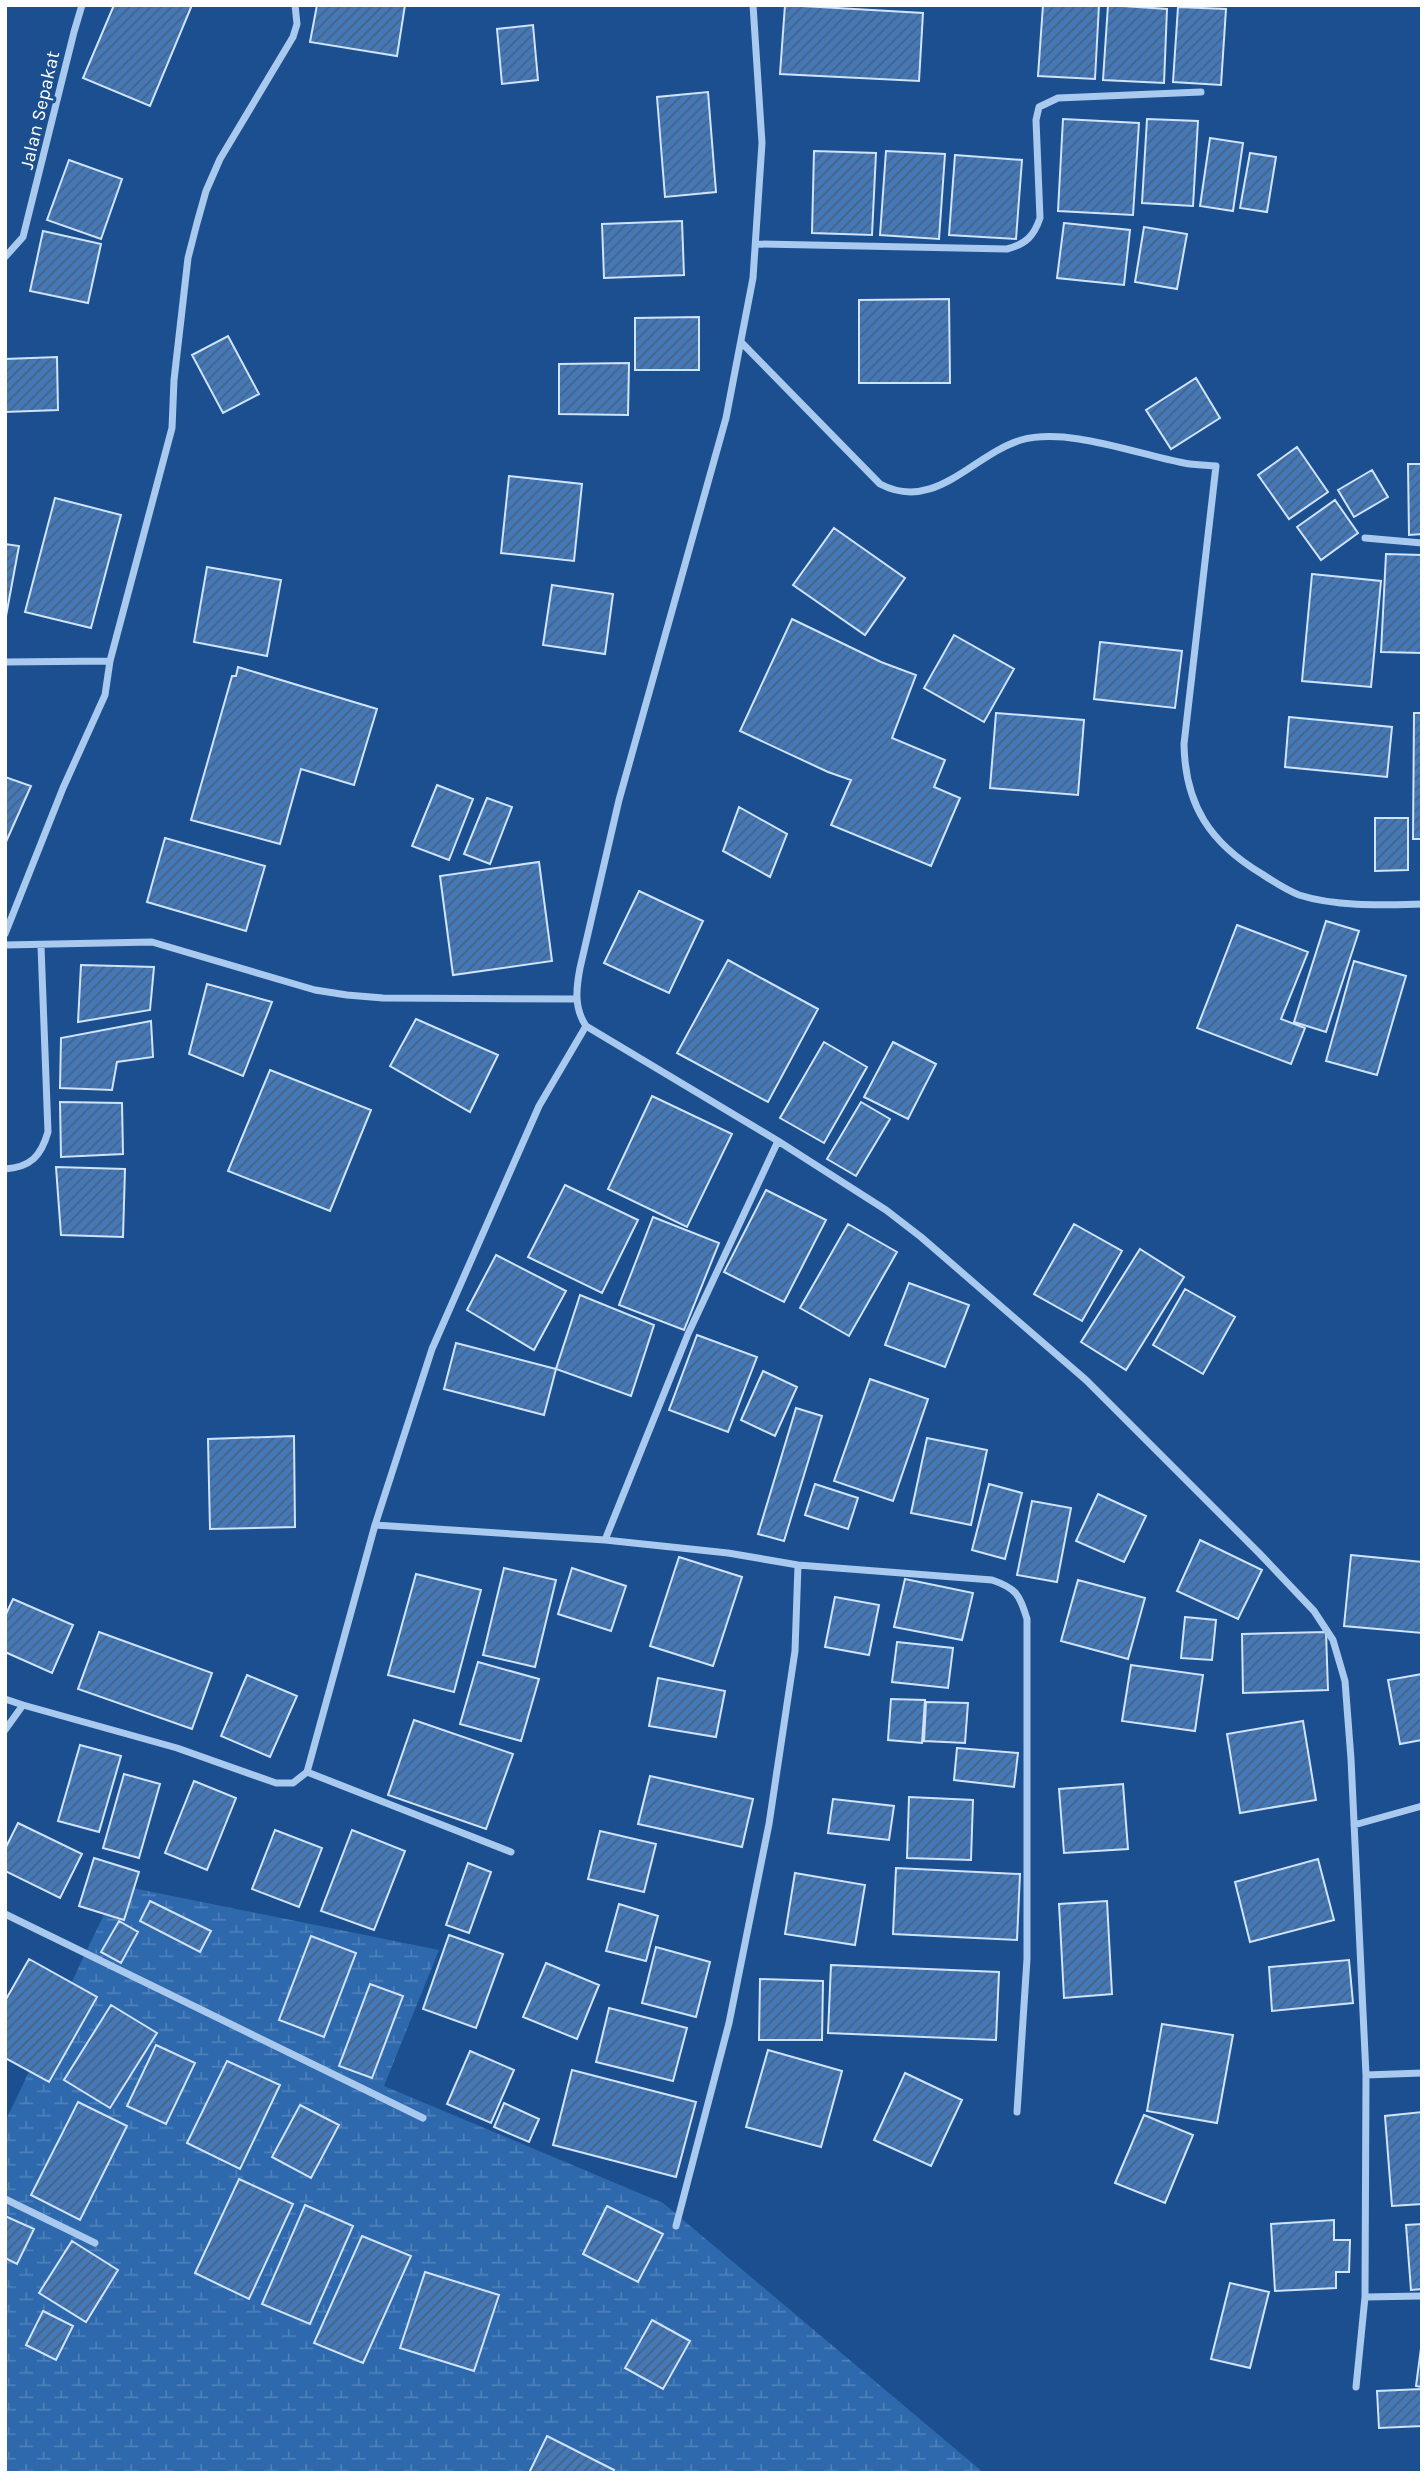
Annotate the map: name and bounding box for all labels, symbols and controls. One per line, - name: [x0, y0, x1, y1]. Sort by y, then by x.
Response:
- street label: Jalan Sepakat: [16, 49, 64, 172]

